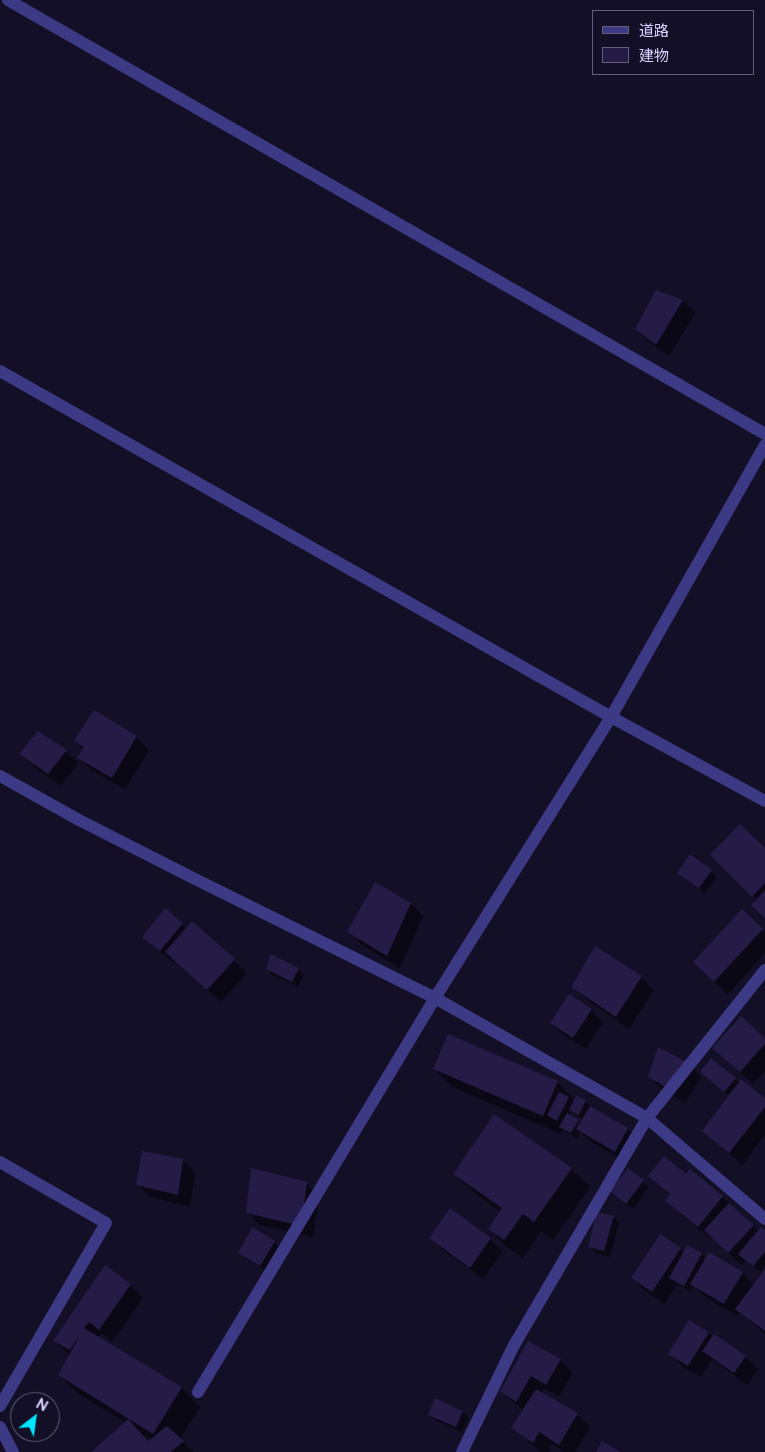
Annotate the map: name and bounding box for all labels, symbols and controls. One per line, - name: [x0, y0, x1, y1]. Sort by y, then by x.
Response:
- legend: [592, 10, 755, 75]
- text: 道路: [639, 22, 669, 40]
- text: 建物: [639, 47, 669, 65]
- north arrow: [10, 1392, 60, 1442]
- text: N: [33, 1395, 51, 1414]

